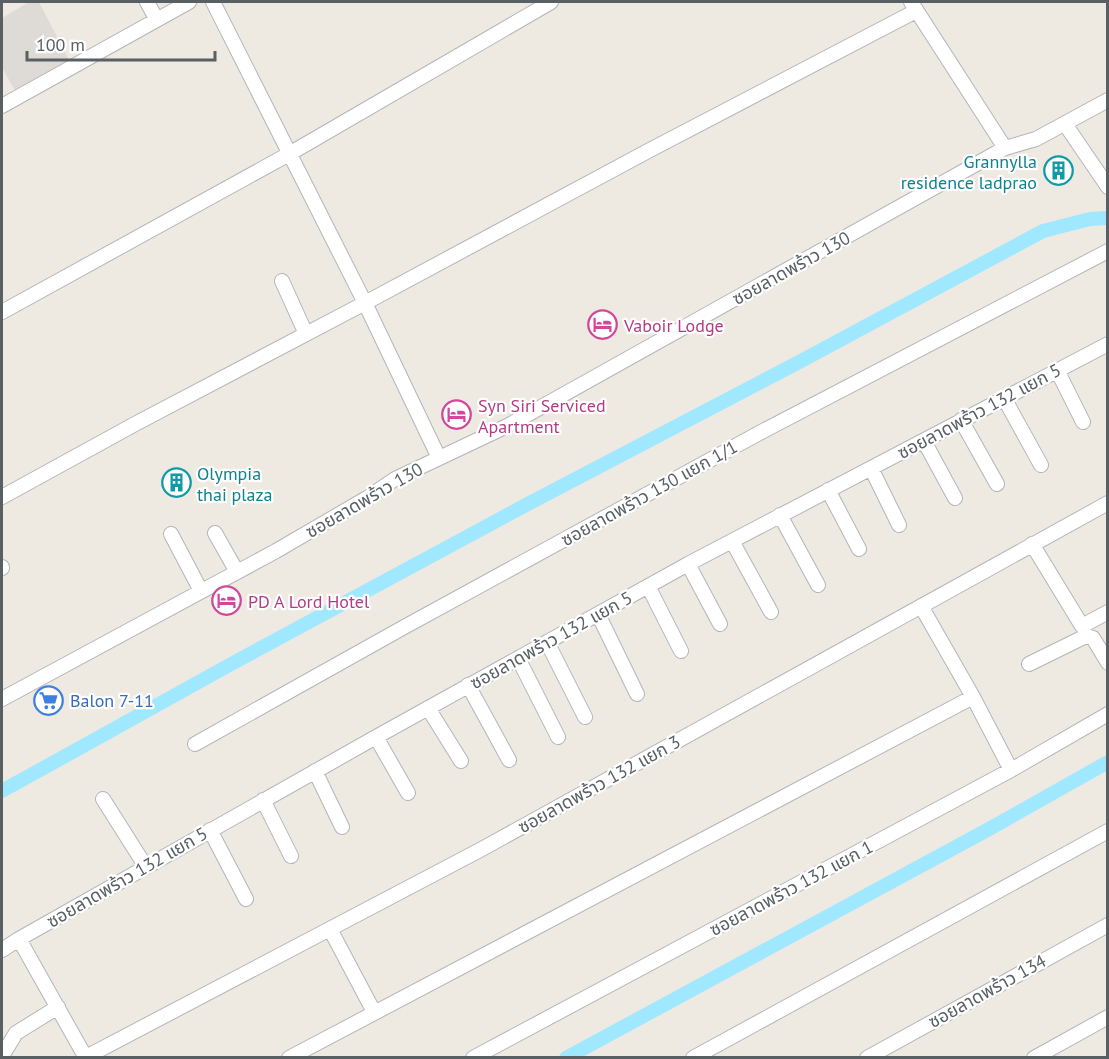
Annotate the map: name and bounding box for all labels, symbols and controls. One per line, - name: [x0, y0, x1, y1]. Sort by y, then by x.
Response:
- scale bar: [27, 24, 214, 62]
- text: 100 m: [36, 33, 85, 56]
- place label: Grannylla residence ladprao: [901, 150, 1037, 194]
- building icon: Grannylla residence ladprao: [1042, 155, 1074, 187]
- street label: ซอยลาดพร้าว 130: [728, 226, 854, 310]
- hotel icon: Vaboir Lodge: [587, 309, 619, 341]
- place label: Vaboir Lodge: [623, 314, 724, 337]
- street label: ซอยลาดพร้าว 132 แยก 5: [893, 358, 1065, 464]
- place label: Syn Siri Serviced Apartment: [478, 394, 606, 438]
- hotel icon: Syn Siri Serviced Apartment: [441, 399, 473, 431]
- street label: ซอยลาดพร้าว 130 แยก 1/1: [557, 435, 741, 551]
- street label: ซอยลาดพร้าว 130: [301, 457, 427, 543]
- place label: Olympia thai plaza: [197, 462, 272, 506]
- building icon: Olympia thai plaza: [160, 467, 192, 499]
- hotel icon: PD A Lord Hotel: [211, 585, 243, 617]
- street label: ซอยลาดพร้าว 132 แยก 5: [466, 586, 636, 694]
- place label: PD A Lord Hotel: [248, 590, 370, 613]
- supermarket icon: Balon 7-11: [33, 684, 65, 716]
- place label: Balon 7-11: [70, 689, 154, 712]
- street label: ซอยลาดพร้าว 132 แยก 3: [514, 730, 684, 838]
- street label: ซอยลาดพร้าว 132 แยก 5: [42, 822, 212, 932]
- street label: ซอยลาดพร้าว 132 แยก 1: [705, 835, 877, 941]
- street label: ซอยลาดพร้าว 134: [924, 949, 1050, 1033]

